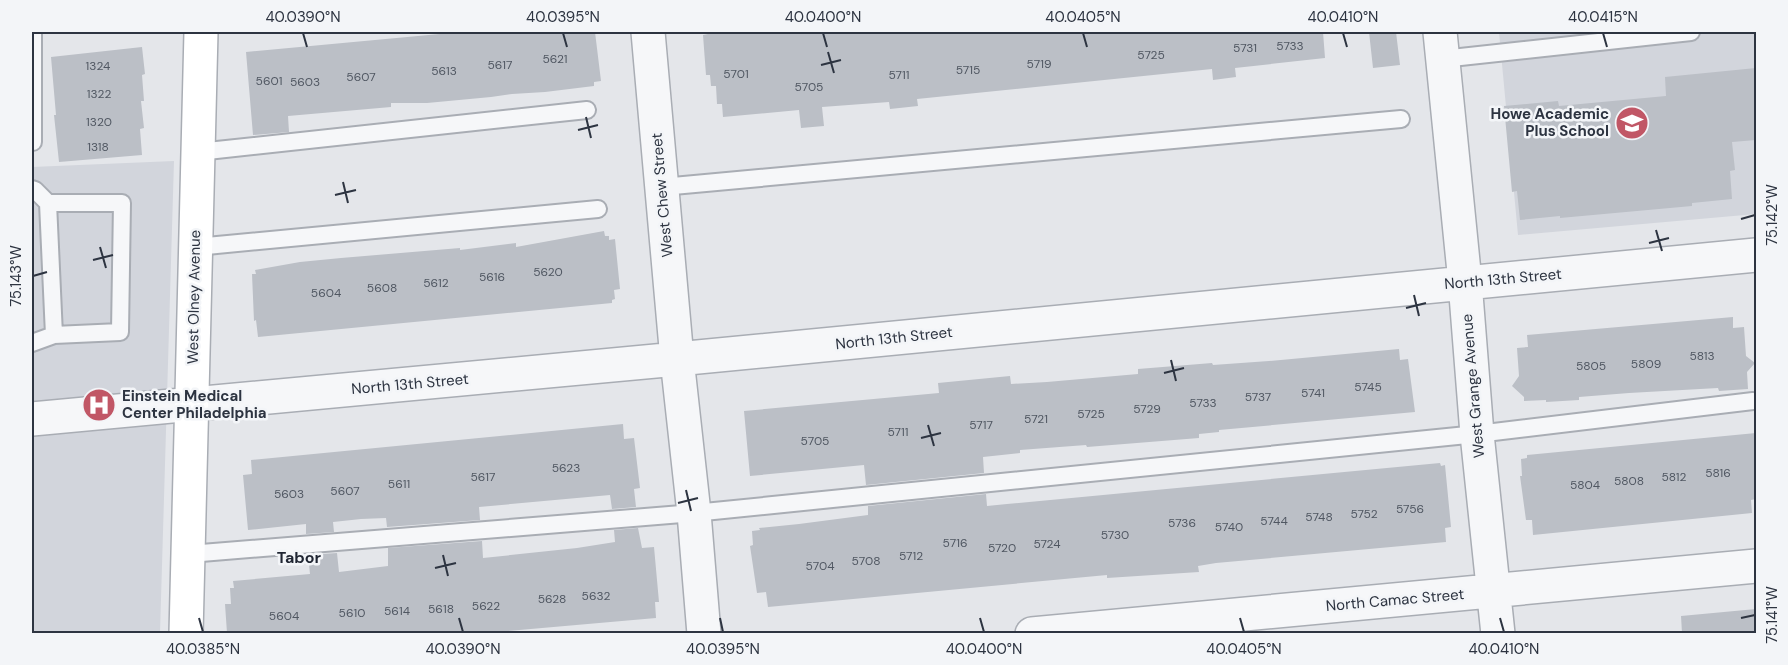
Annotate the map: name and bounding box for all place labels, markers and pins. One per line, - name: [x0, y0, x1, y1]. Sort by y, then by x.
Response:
- place label: Howe Academic Plus School: [1490, 104, 1609, 141]
- school or university icon: Howe Academic Plus School: [1614, 105, 1650, 141]
- place label: Einstein Medical Center Philadelphia: [122, 386, 267, 423]
- hospital icon: Einstein Medical Center Philadelphia: [81, 387, 117, 423]

